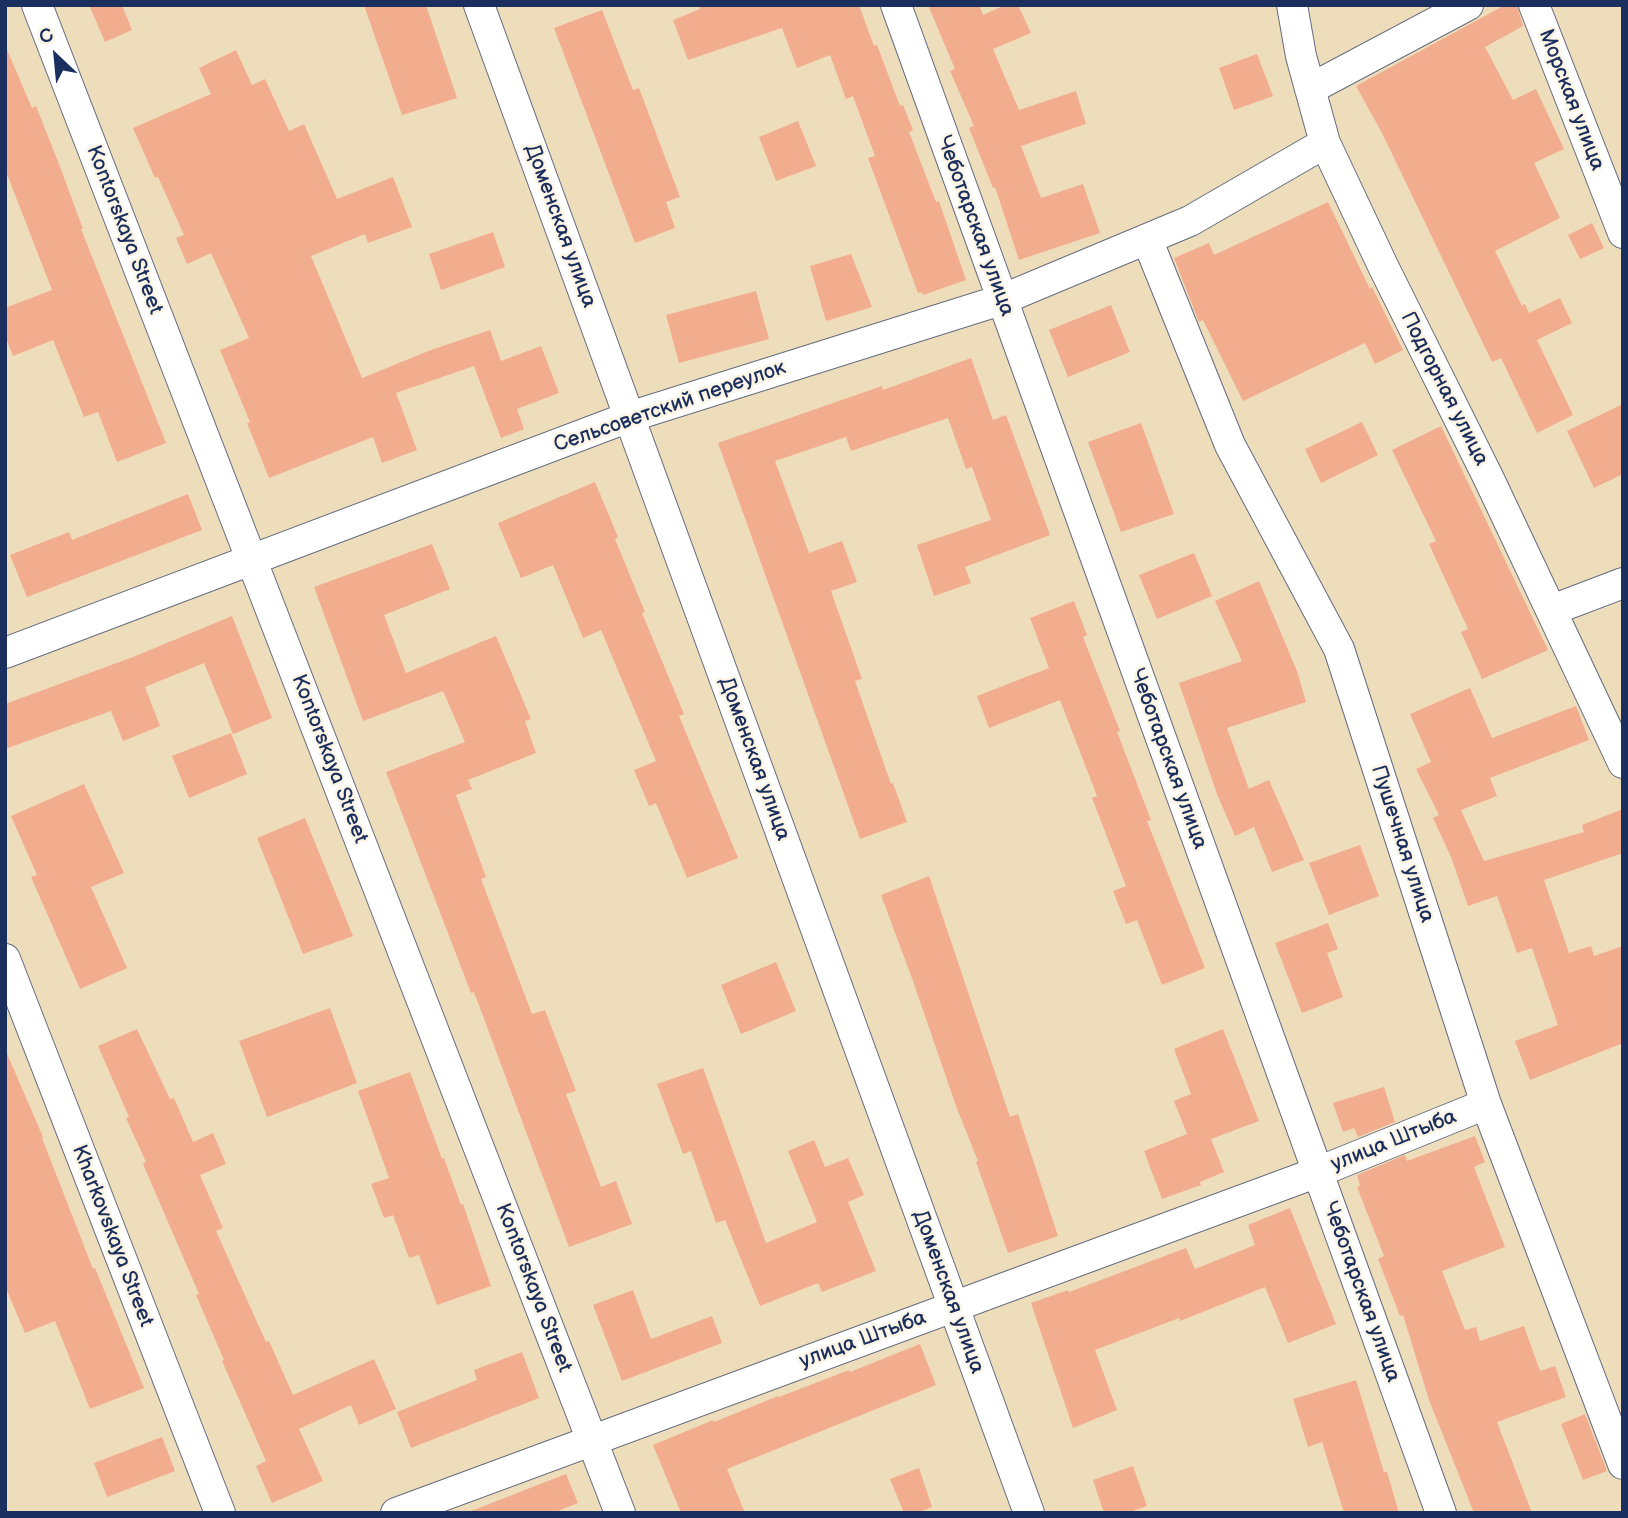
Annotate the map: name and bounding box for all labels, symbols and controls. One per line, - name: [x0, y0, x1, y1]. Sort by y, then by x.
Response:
- north arrow: [21, 21, 91, 91]
- text: С: [36, 23, 58, 50]
- street label: Морская улица: [1532, 26, 1610, 174]
- street label: Чеботарская улица: [931, 132, 1019, 320]
- street label: Доменская улица: [519, 141, 601, 311]
- street label: Kontorskaya Street: [80, 142, 168, 318]
- street label: Подгорная улица: [1394, 308, 1494, 470]
- street label: Сельсоветский переулок: [551, 355, 789, 459]
- street label: Чеботарская улица: [1124, 665, 1212, 853]
- street label: Kontorskaya Street: [285, 671, 373, 847]
- street label: Доменская улица: [713, 674, 795, 844]
- street label: Пушечная улица: [1365, 762, 1439, 926]
- street label: улица Штыба: [1328, 1104, 1460, 1178]
- street label: Kharkovskaya Street: [66, 1141, 158, 1331]
- street label: Чеботарская улица: [1317, 1198, 1405, 1386]
- street label: Kontorskaya Street: [489, 1200, 577, 1376]
- street label: Доменская улица: [907, 1207, 989, 1377]
- street label: улица Штыба: [796, 1305, 930, 1375]

